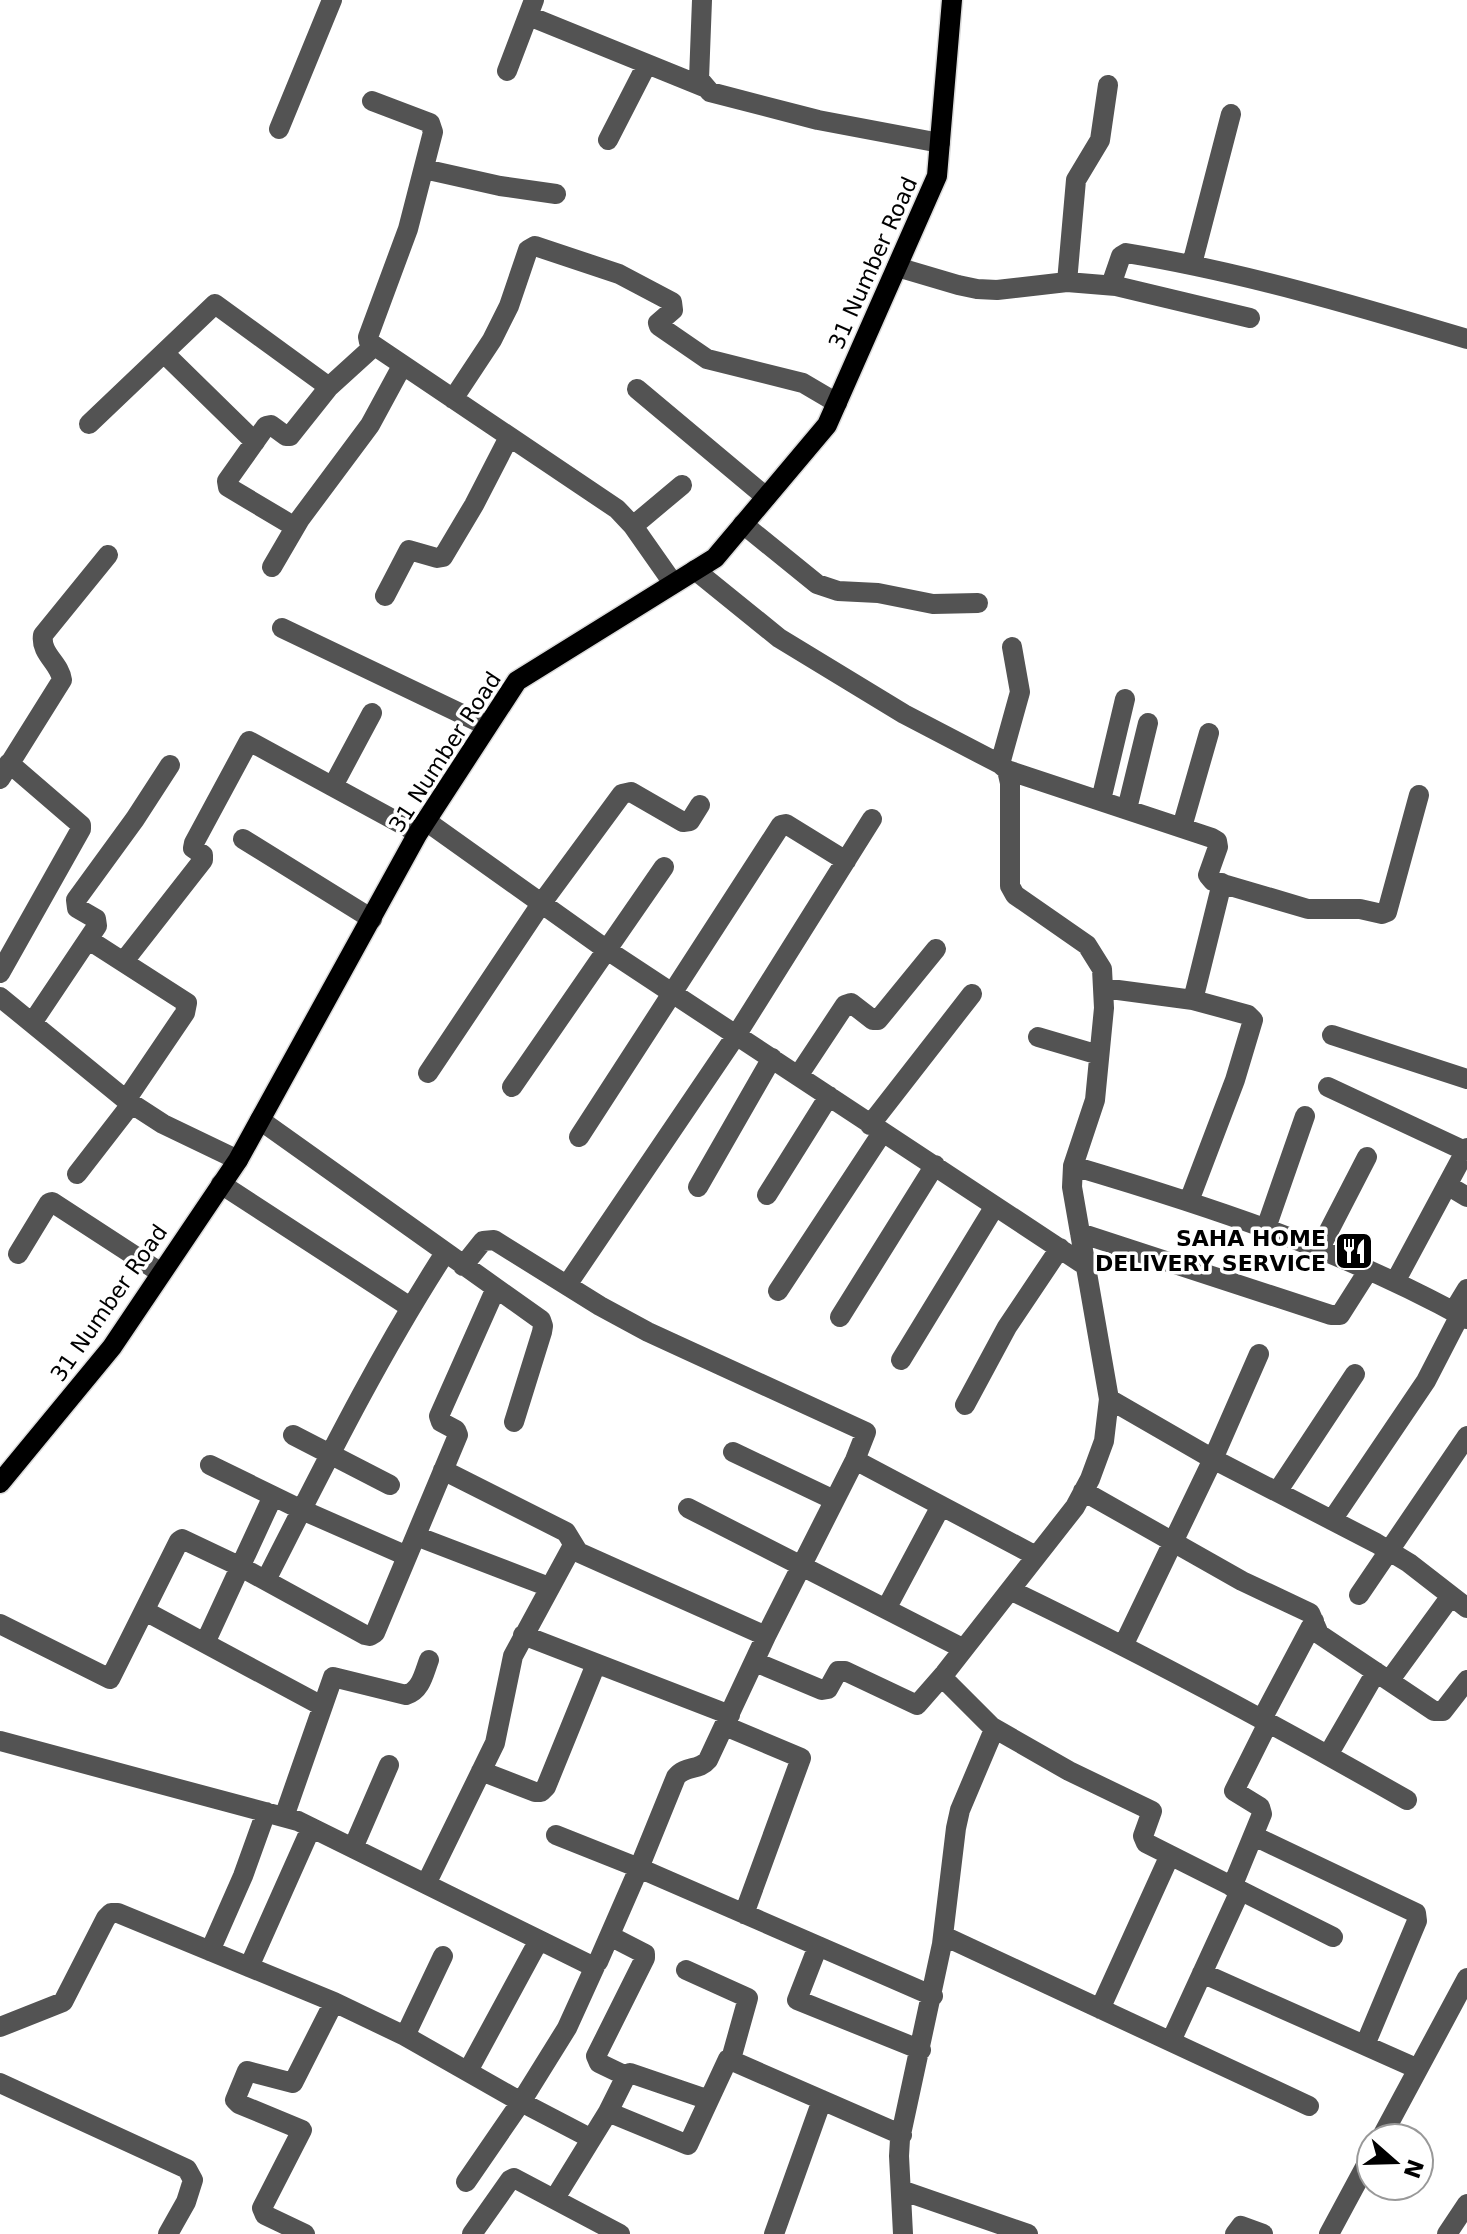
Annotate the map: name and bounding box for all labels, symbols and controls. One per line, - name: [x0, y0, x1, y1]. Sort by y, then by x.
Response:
- street label: 31 Number Road: [824, 173, 922, 353]
- street label: 31 Number Road: [384, 667, 506, 837]
- street label: 31 Number Road: [46, 1220, 172, 1386]
- place label: SAHA HOME DELIVERY SERVICE: [1095, 1226, 1326, 1276]
- restaurant icon: SAHA HOME DELIVERY SERVICE: [1333, 1230, 1375, 1272]
- north arrow: [1355, 2122, 1435, 2202]
- text: N: [1398, 2156, 1428, 2182]

